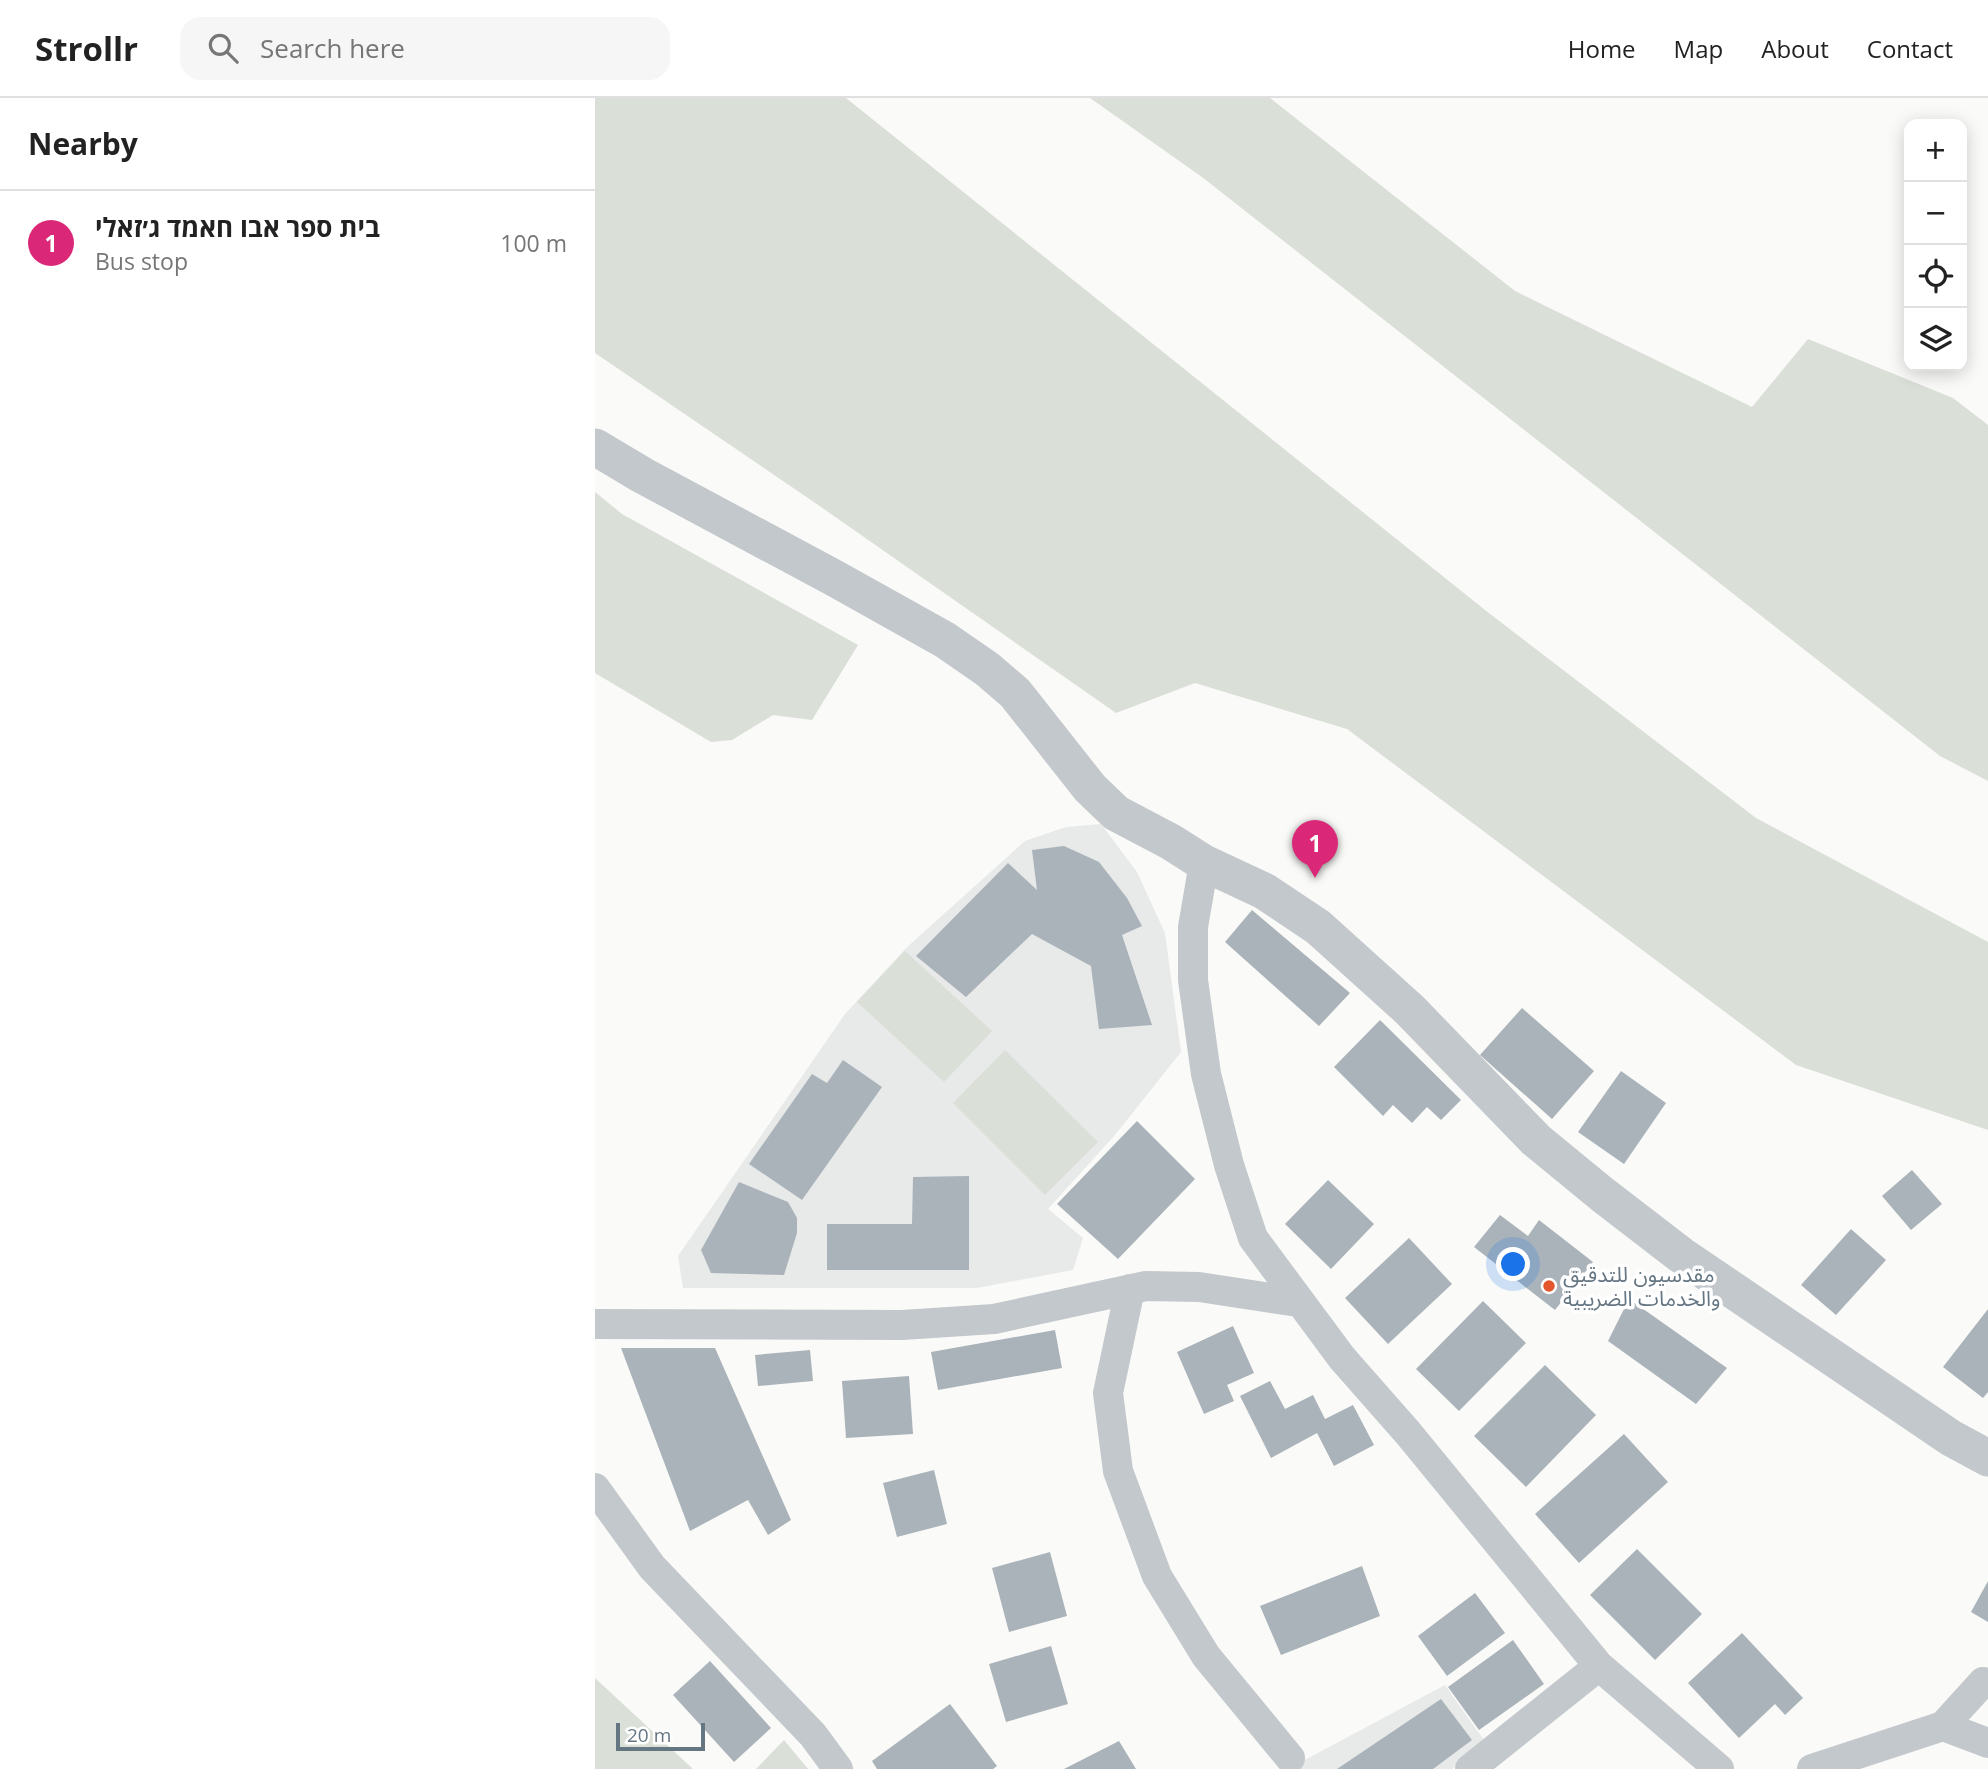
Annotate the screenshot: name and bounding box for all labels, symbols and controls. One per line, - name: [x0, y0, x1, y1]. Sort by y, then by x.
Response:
- search box: [180, 17, 670, 80]
- text: Strollr: [35, 26, 138, 71]
- icon: search: [204, 29, 242, 67]
- text: Search here: [260, 30, 405, 66]
- text: Home: [1568, 32, 1636, 65]
- text: Map: [1674, 32, 1723, 65]
- text: About: [1761, 32, 1829, 65]
- text: Contact: [1867, 32, 1953, 65]
- map controls: [1904, 119, 1967, 371]
- button: +: [1904, 119, 1967, 182]
- text: Nearby: [28, 123, 138, 164]
- button: −: [1904, 182, 1967, 245]
- text: בית ספר אבו חאמד ג׳זאלי: [95, 209, 380, 245]
- text: 1: [44, 227, 58, 259]
- text: 100 m: [500, 227, 567, 259]
- text: Bus stop: [95, 245, 188, 277]
- button: locate: [1904, 245, 1967, 308]
- button: layers: [1904, 308, 1967, 371]
- pin: 1: [1292, 820, 1338, 878]
- your location: [1496, 1247, 1530, 1281]
- place label: مقدسيون للتدقيق والخدمات الضريبية: [1563, 1260, 1720, 1312]
- marker: مقدسيون للتدقيق والخدمات الضريبية: [1541, 1278, 1557, 1294]
- scale bar: [616, 1720, 705, 1752]
- text: 20 m: [627, 1722, 671, 1748]

